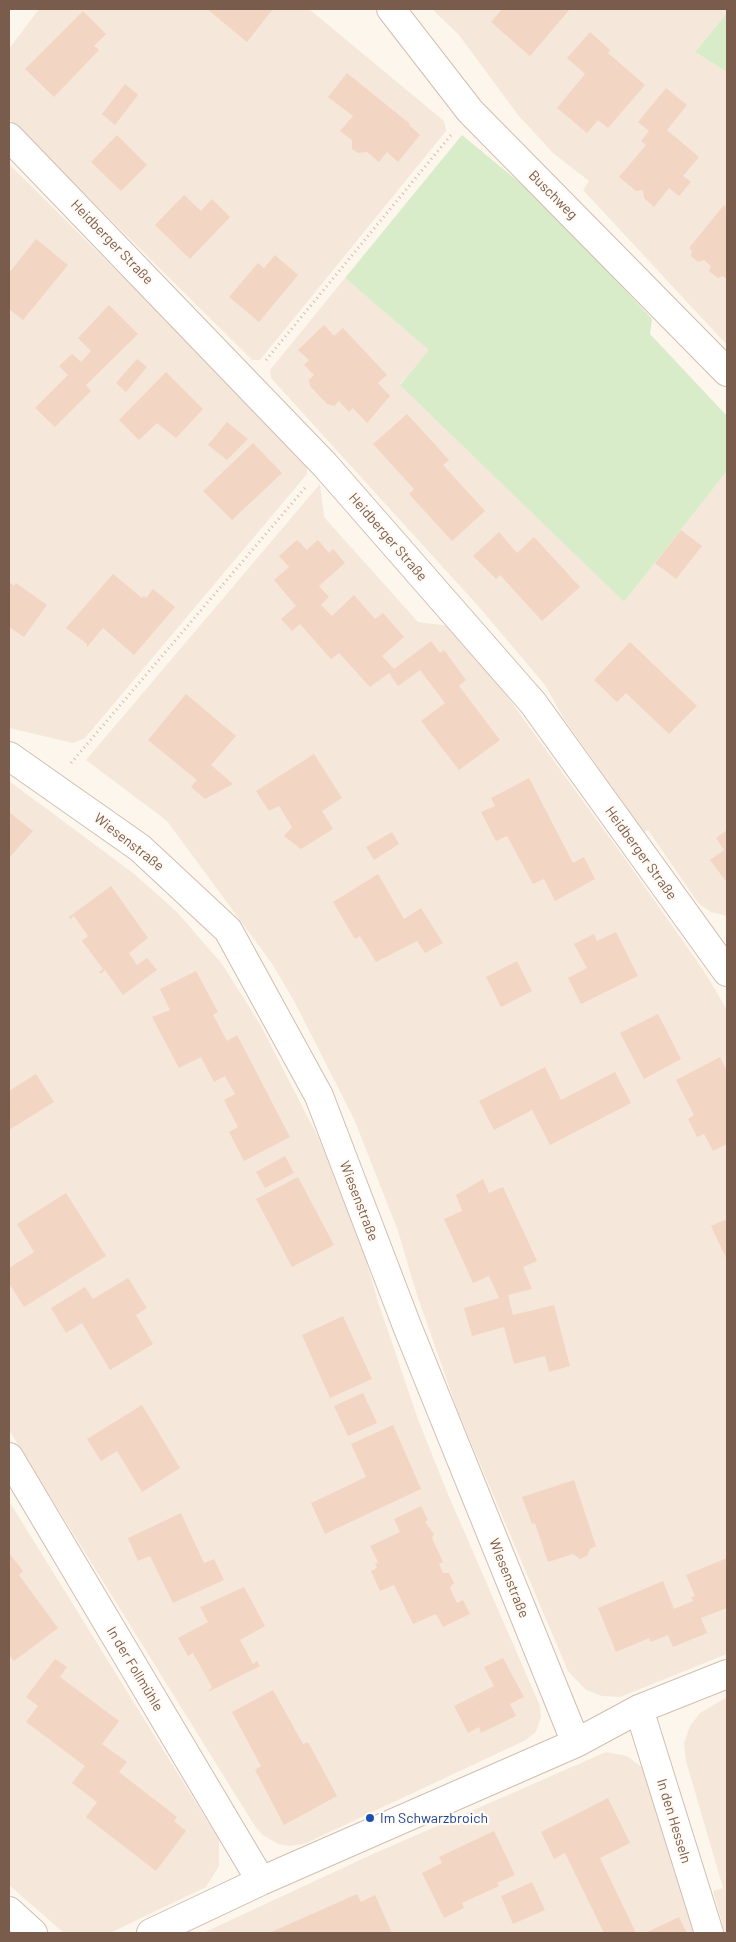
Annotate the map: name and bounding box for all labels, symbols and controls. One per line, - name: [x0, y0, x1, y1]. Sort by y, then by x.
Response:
- street label: Buschweg: [525, 167, 581, 223]
- street label: Heidberger Straße: [67, 196, 157, 288]
- street label: Heidberger Straße: [345, 489, 431, 585]
- street label: Heidberger Straße: [601, 803, 681, 903]
- street label: Wiesenstraße: [91, 809, 167, 875]
- street label: Wiesenstraße: [336, 1159, 382, 1243]
- street label: Wiesenstraße: [485, 1536, 533, 1620]
- street label: In der Follmühle: [103, 1624, 167, 1714]
- street label: In den Hesseln: [653, 1777, 695, 1865]
- place label: Im Schwarzbroich: [380, 1810, 488, 1826]
- marker: Im Schwarzbroich: [364, 1812, 376, 1824]

